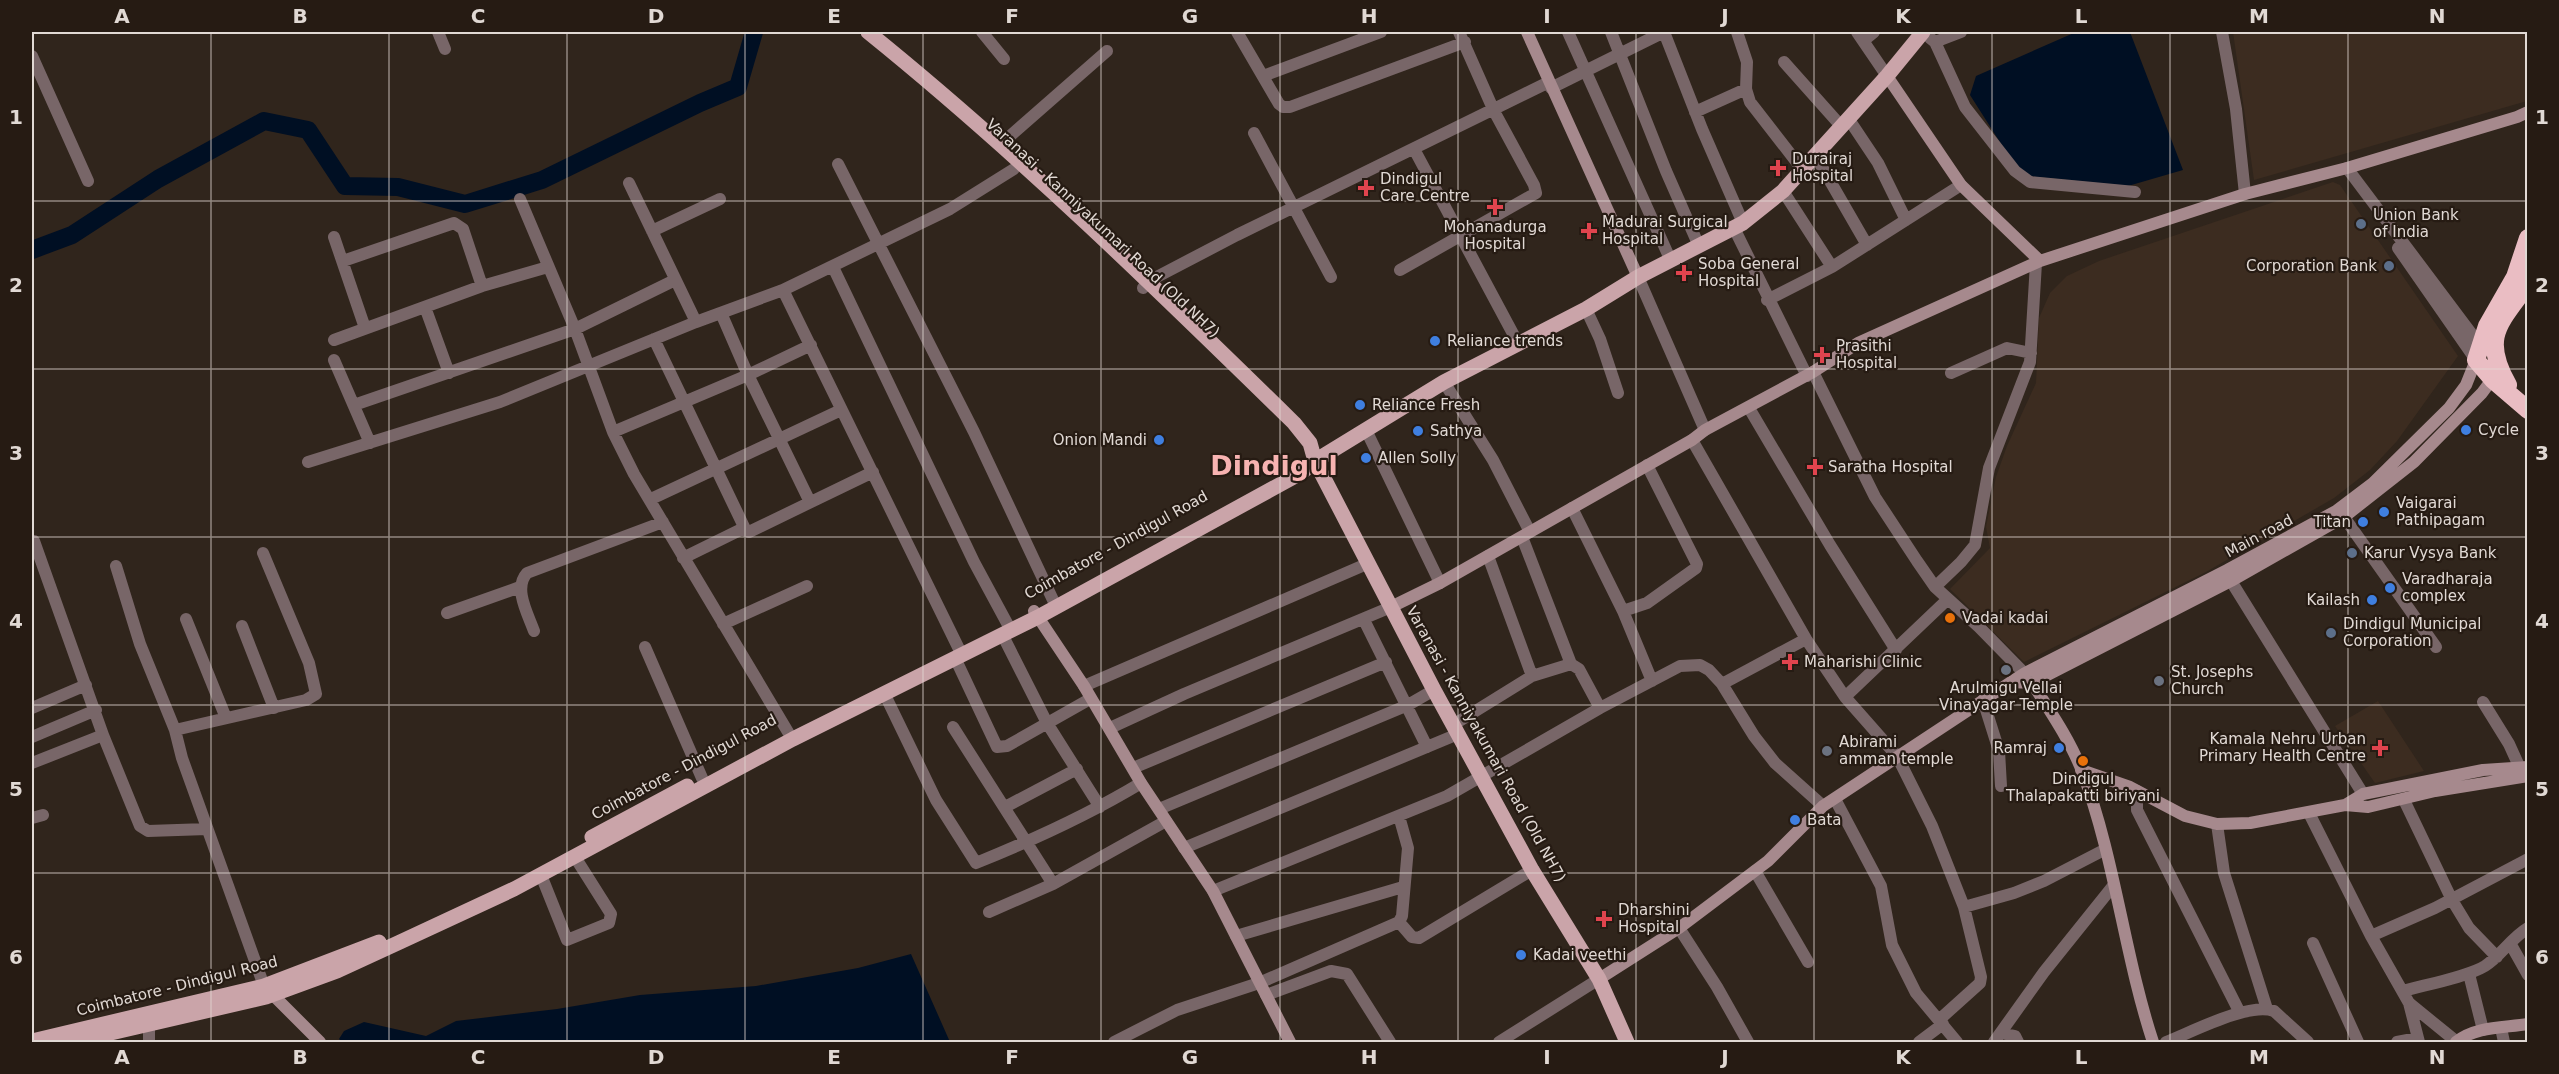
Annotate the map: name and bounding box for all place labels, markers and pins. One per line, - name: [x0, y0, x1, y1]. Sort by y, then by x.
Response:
- place label: Durairaj Hospital: [1792, 150, 1853, 185]
- marker: Durairaj Hospital: [1769, 159, 1787, 177]
- place label: Dindigul Care Centre: [1380, 170, 1470, 205]
- marker: Dindigul Care Centre: [1357, 179, 1375, 197]
- marker: Mohanadurga Hospital: [1486, 198, 1504, 216]
- place label: Union Bank of India: [2373, 206, 2459, 241]
- place label: Madurai Surgical Hospital: [1602, 213, 1728, 248]
- marker: Union Bank of India: [2354, 217, 2368, 231]
- place label: Mohanadurga Hospital: [1443, 218, 1547, 253]
- marker: Madurai Surgical Hospital: [1580, 222, 1598, 240]
- place label: Soba General Hospital: [1698, 255, 1799, 290]
- place label: Corporation Bank: [2246, 257, 2377, 275]
- marker: Corporation Bank: [2382, 259, 2396, 273]
- marker: Soba General Hospital: [1675, 264, 1693, 282]
- place label: Reliance trends: [1447, 332, 1563, 350]
- marker: Reliance trends: [1428, 334, 1442, 348]
- place label: Prasithi Hospital: [1836, 337, 1897, 372]
- marker: Prasithi Hospital: [1813, 346, 1831, 364]
- place label: Reliance Fresh: [1372, 396, 1480, 414]
- marker: Reliance Fresh: [1353, 398, 1367, 412]
- place label: Cycle: [2478, 421, 2519, 439]
- place label: Sathya: [1430, 422, 1482, 440]
- marker: Cycle: [2459, 423, 2473, 437]
- marker: Sathya: [1411, 424, 1425, 438]
- place label: Onion Mandi: [1053, 431, 1147, 449]
- marker: Onion Mandi: [1152, 433, 1166, 447]
- place label: Allen Solly: [1378, 449, 1456, 467]
- marker: Allen Solly: [1359, 451, 1373, 465]
- marker: Saratha Hospital: [1806, 458, 1824, 476]
- place label: Saratha Hospital: [1828, 458, 1953, 476]
- place label: Vaigarai Pathipagam: [2396, 494, 2485, 529]
- marker: Vaigarai Pathipagam: [2377, 505, 2391, 519]
- place label: Titan: [2313, 513, 2351, 531]
- marker: Titan: [2356, 515, 2370, 529]
- place label: Karur Vysya Bank: [2364, 544, 2497, 562]
- marker: Karur Vysya Bank: [2345, 546, 2359, 560]
- place label: Varadharaja complex: [2402, 570, 2493, 605]
- marker: Varadharaja complex: [2383, 581, 2397, 595]
- place label: Kailash: [2306, 591, 2360, 609]
- marker: Kailash: [2365, 593, 2379, 607]
- place label: Vadai kadai: [1962, 609, 2048, 627]
- marker: Vadai kadai: [1943, 611, 1957, 625]
- place label: Dindigul Municipal Corporation: [2343, 615, 2481, 650]
- marker: Dindigul Municipal Corporation: [2324, 626, 2338, 640]
- marker: Maharishi Clinic: [1781, 653, 1799, 671]
- place label: Maharishi Clinic: [1804, 653, 1922, 671]
- marker: Arulmigu Vellai Vinayagar Temple: [1999, 663, 2013, 677]
- place label: St. Josephs Church: [2171, 663, 2254, 698]
- marker: St. Josephs Church: [2152, 674, 2166, 688]
- place label: Arulmigu Vellai Vinayagar Temple: [1939, 679, 2073, 714]
- place label: Kamala Nehru Urban Primary Health Centre: [2199, 730, 2366, 765]
- place label: Abirami amman temple: [1839, 733, 1954, 768]
- place label: Ramraj: [1994, 739, 2047, 757]
- marker: Kamala Nehru Urban Primary Health Centre: [2371, 739, 2389, 757]
- marker: Ramraj: [2052, 741, 2066, 755]
- marker: Abirami amman temple: [1820, 744, 1834, 758]
- marker: Dindigul Thalapakatti biriyani: [2076, 754, 2090, 768]
- place label: Dindigul Thalapakatti biriyani: [2005, 770, 2160, 805]
- place label: Bata: [1807, 811, 1842, 829]
- marker: Bata: [1788, 813, 1802, 827]
- place label: Dharshini Hospital: [1618, 901, 1690, 936]
- marker: Dharshini Hospital: [1595, 910, 1613, 928]
- place label: Kadai veethi: [1533, 946, 1626, 964]
- marker: Kadai veethi: [1514, 948, 1528, 962]

